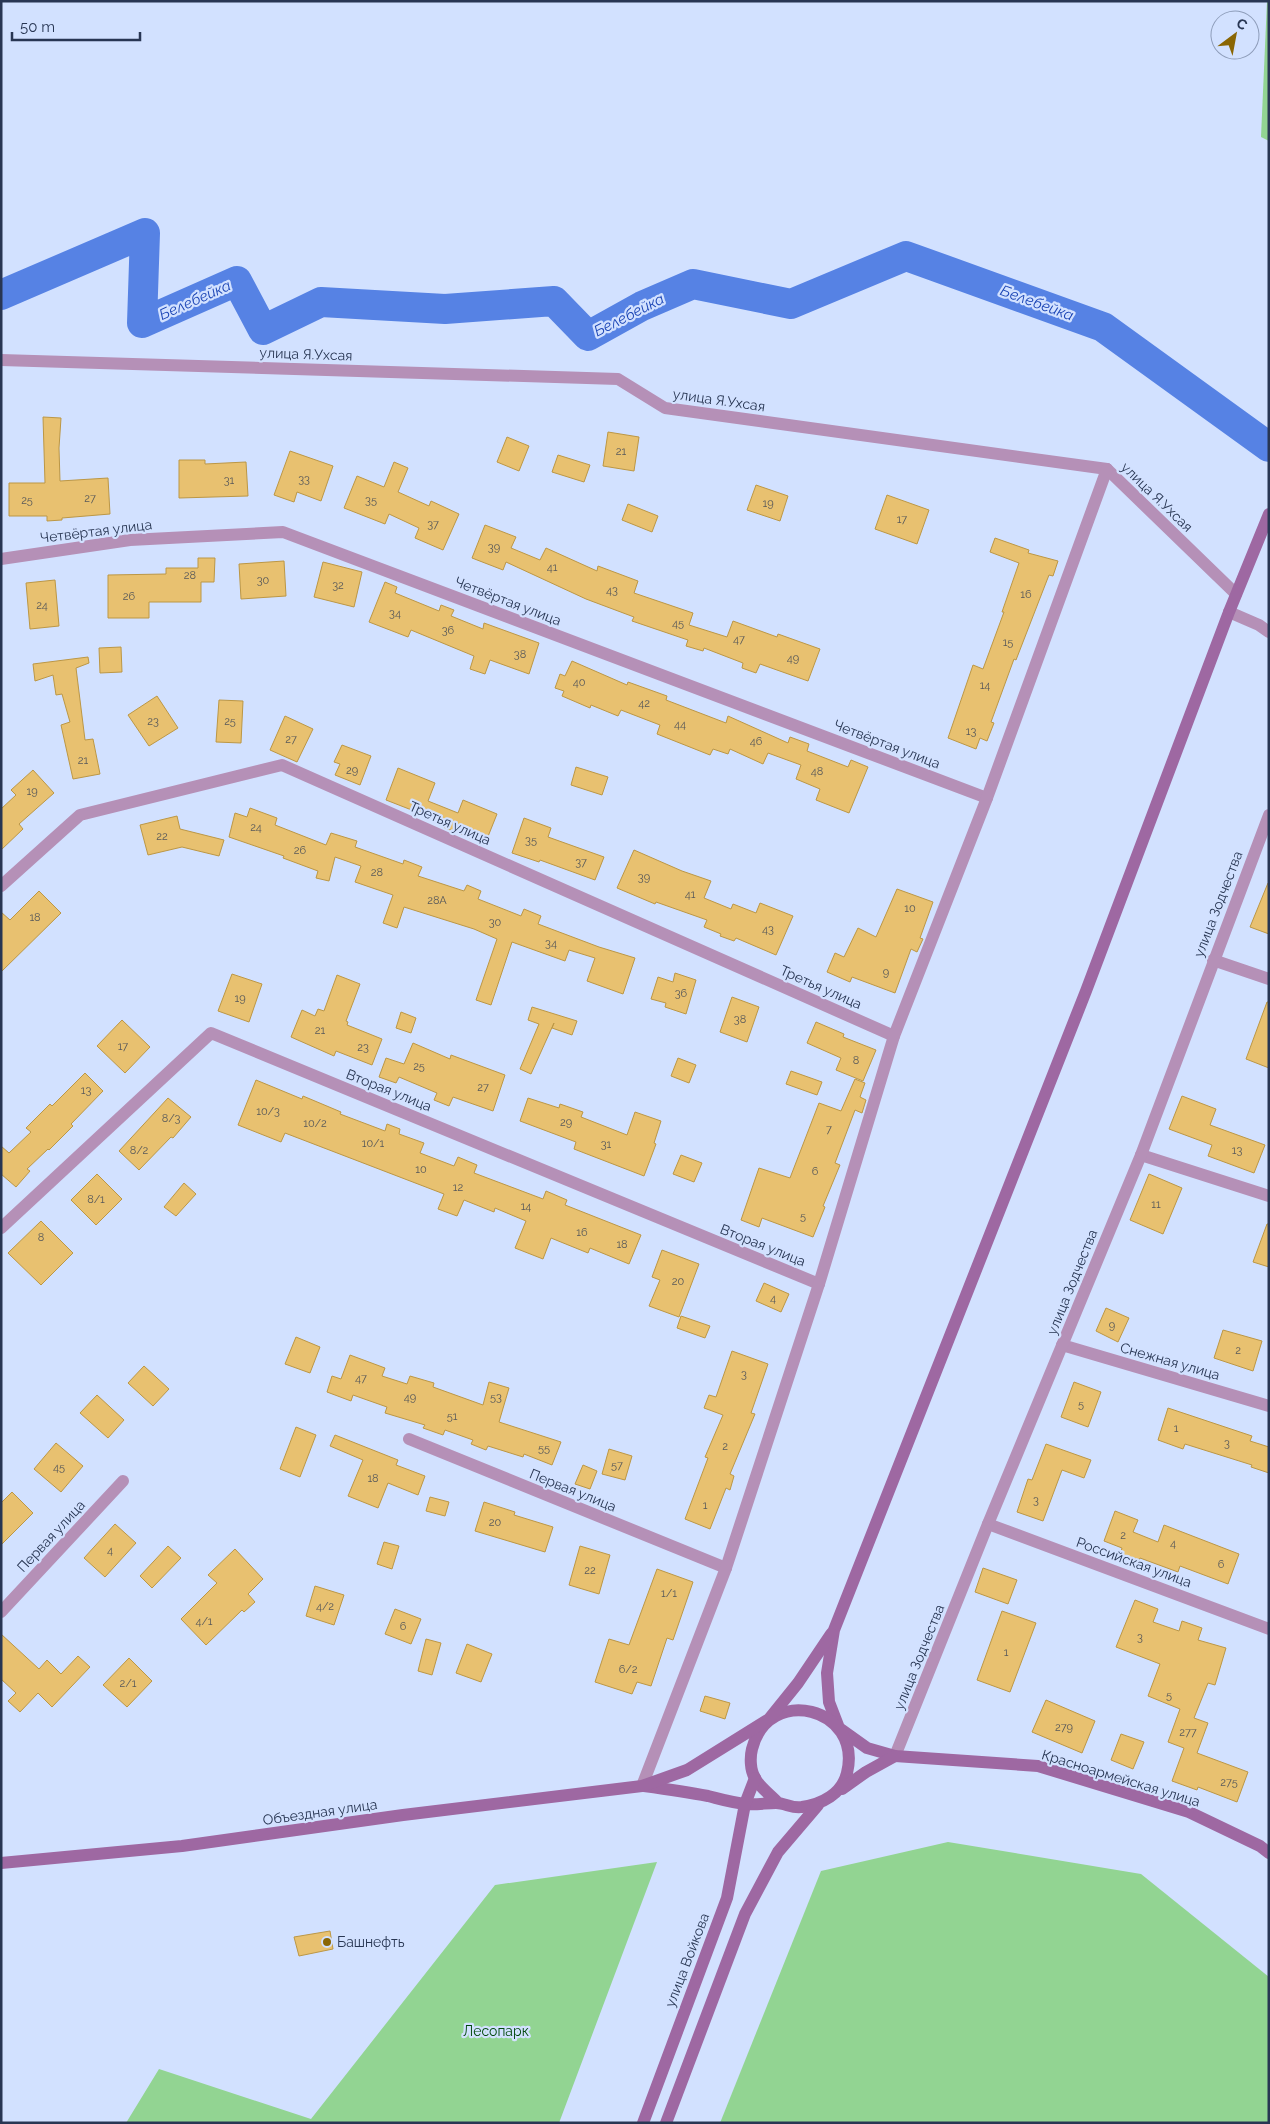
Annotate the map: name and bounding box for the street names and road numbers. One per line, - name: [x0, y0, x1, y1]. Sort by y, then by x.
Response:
- street label: улица Я.Ухсая: [259, 344, 353, 364]
- street label: улица Я.Ухсая: [672, 386, 766, 414]
- street label: улица Я.Ухсая: [1118, 459, 1196, 535]
- street label: Четвёртая улица: [39, 516, 153, 546]
- street label: Четвёртая улица: [453, 573, 563, 629]
- street label: Четвёртая улица: [832, 716, 942, 772]
- street label: Третья улица: [407, 798, 493, 848]
- street label: улица Зодчества: [1190, 849, 1246, 959]
- street label: Третья улица: [778, 962, 864, 1012]
- street label: Вторая улица: [344, 1066, 434, 1114]
- street label: Вторая улица: [718, 1221, 808, 1269]
- street label: улица Зодчества: [1044, 1227, 1100, 1337]
- street label: Снежная улица: [1118, 1339, 1222, 1383]
- street label: Первая улица: [527, 1465, 619, 1515]
- street label: Первая улица: [14, 1497, 88, 1575]
- street label: Российская улица: [1074, 1534, 1194, 1590]
- street label: улица Зодчества: [891, 1602, 947, 1712]
- street label: Красноармейская улица: [1040, 1746, 1202, 1810]
- street label: Объездная улица: [262, 1796, 378, 1828]
- street label: улица Войкова: [662, 1911, 712, 2009]

